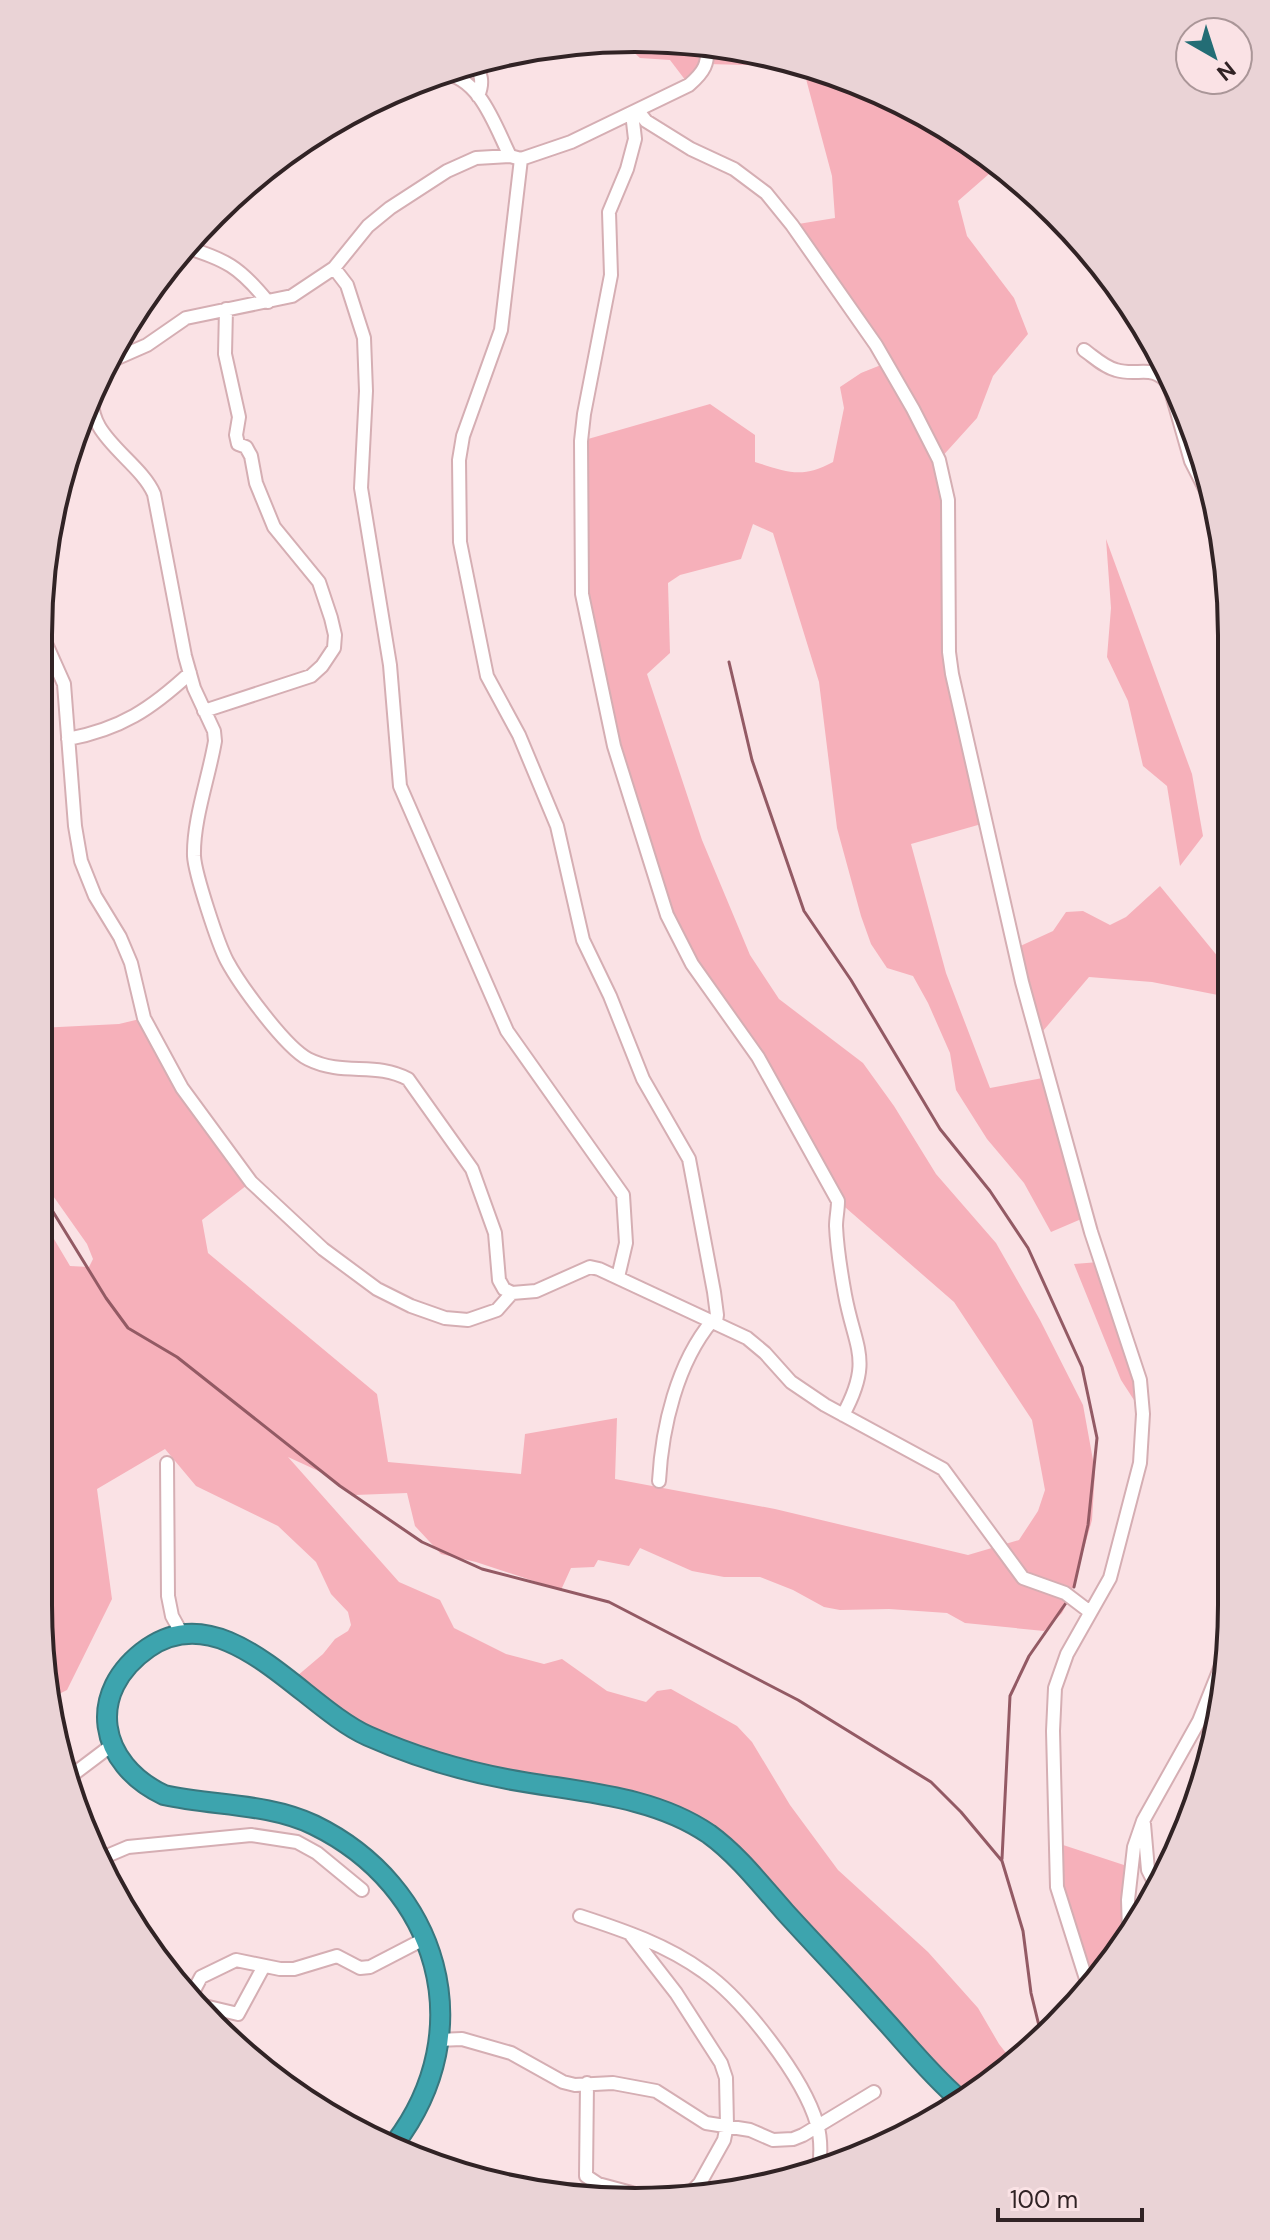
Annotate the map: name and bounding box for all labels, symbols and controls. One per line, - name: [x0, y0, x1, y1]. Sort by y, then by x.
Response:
- north arrow: [1174, 16, 1254, 96]
- text: N: [1211, 55, 1242, 87]
- scale bar: [998, 2172, 1142, 2222]
- text: 100 m: [1010, 2184, 1078, 2215]

